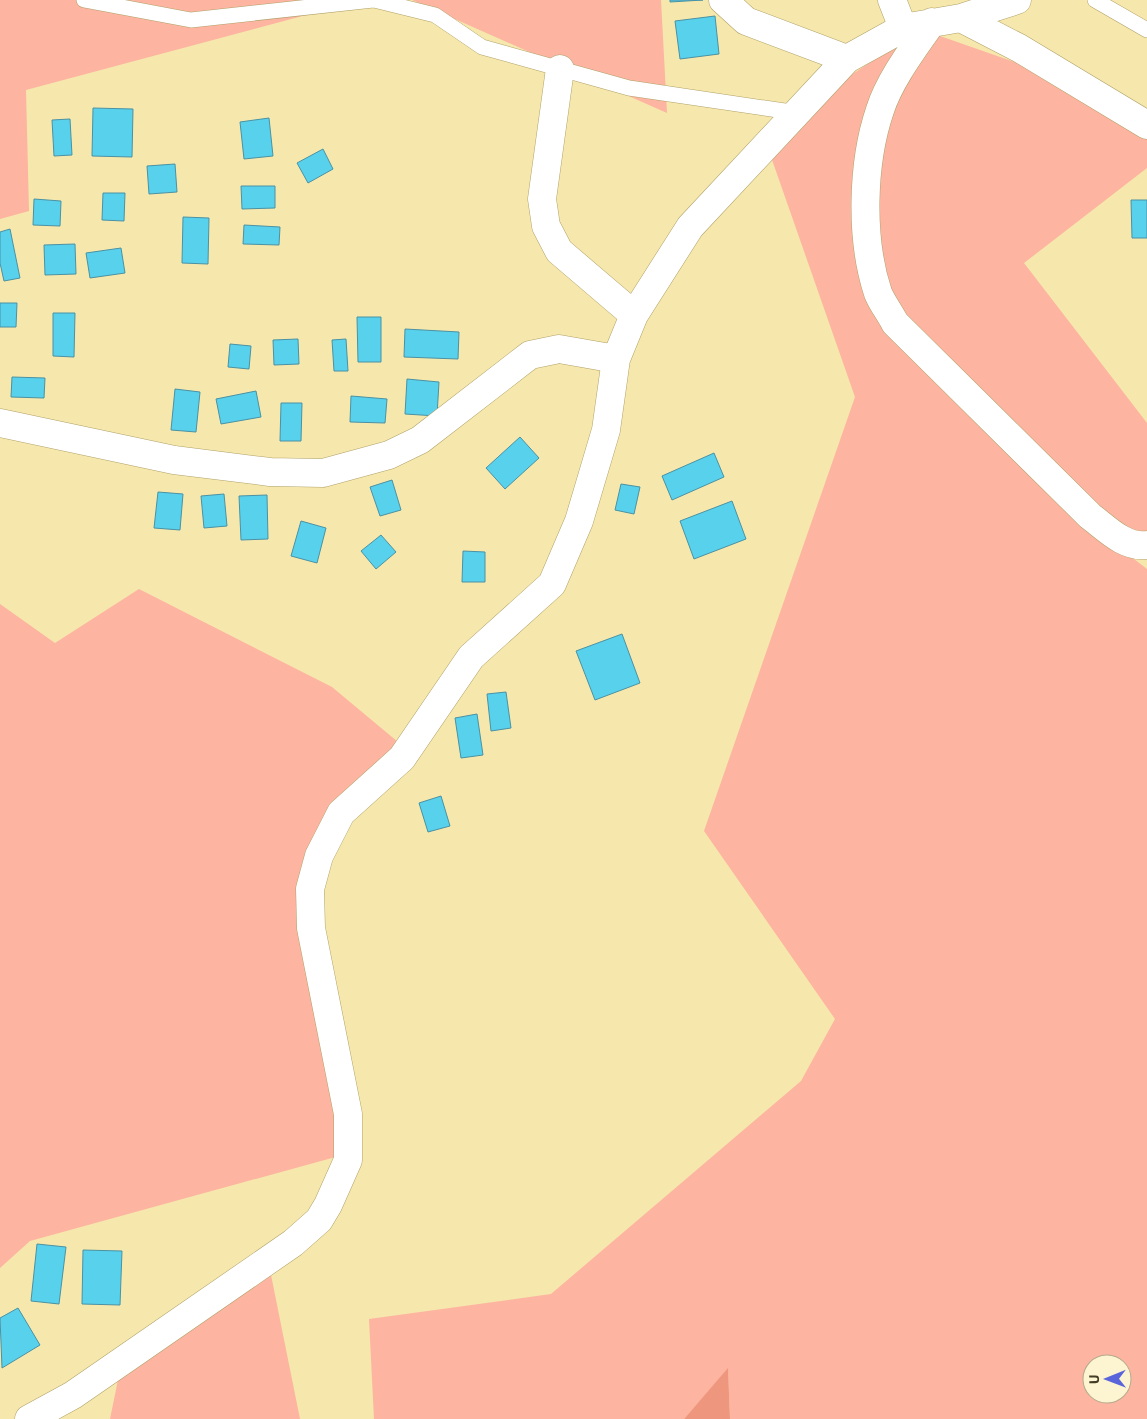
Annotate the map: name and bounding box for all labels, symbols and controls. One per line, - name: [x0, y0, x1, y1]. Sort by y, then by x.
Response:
- north arrow: [1082, 1354, 1132, 1404]
- text: U: [1085, 1374, 1102, 1384]

